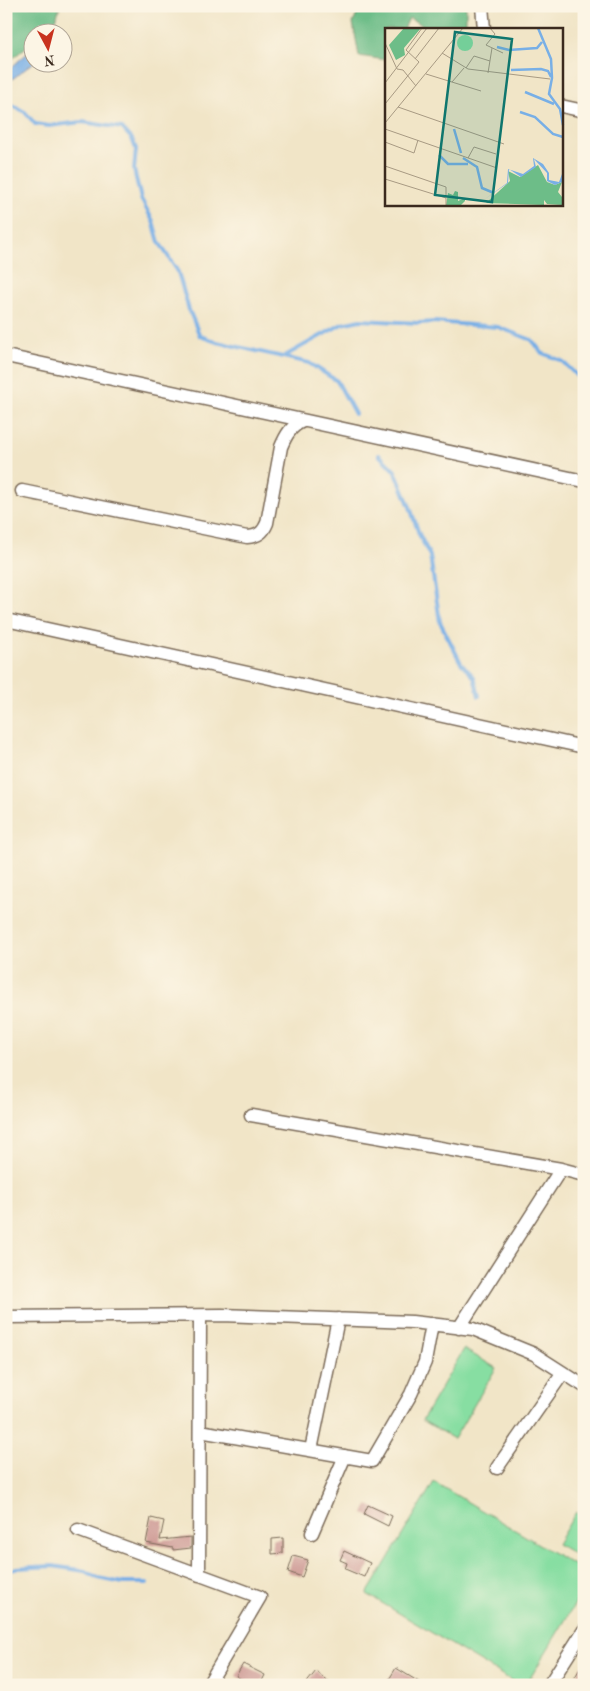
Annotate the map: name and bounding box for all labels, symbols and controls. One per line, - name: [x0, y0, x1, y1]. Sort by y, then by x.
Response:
- north arrow: [22, 22, 72, 72]
- inset map: [385, 28, 562, 205]
- text: N: [43, 52, 56, 68]

